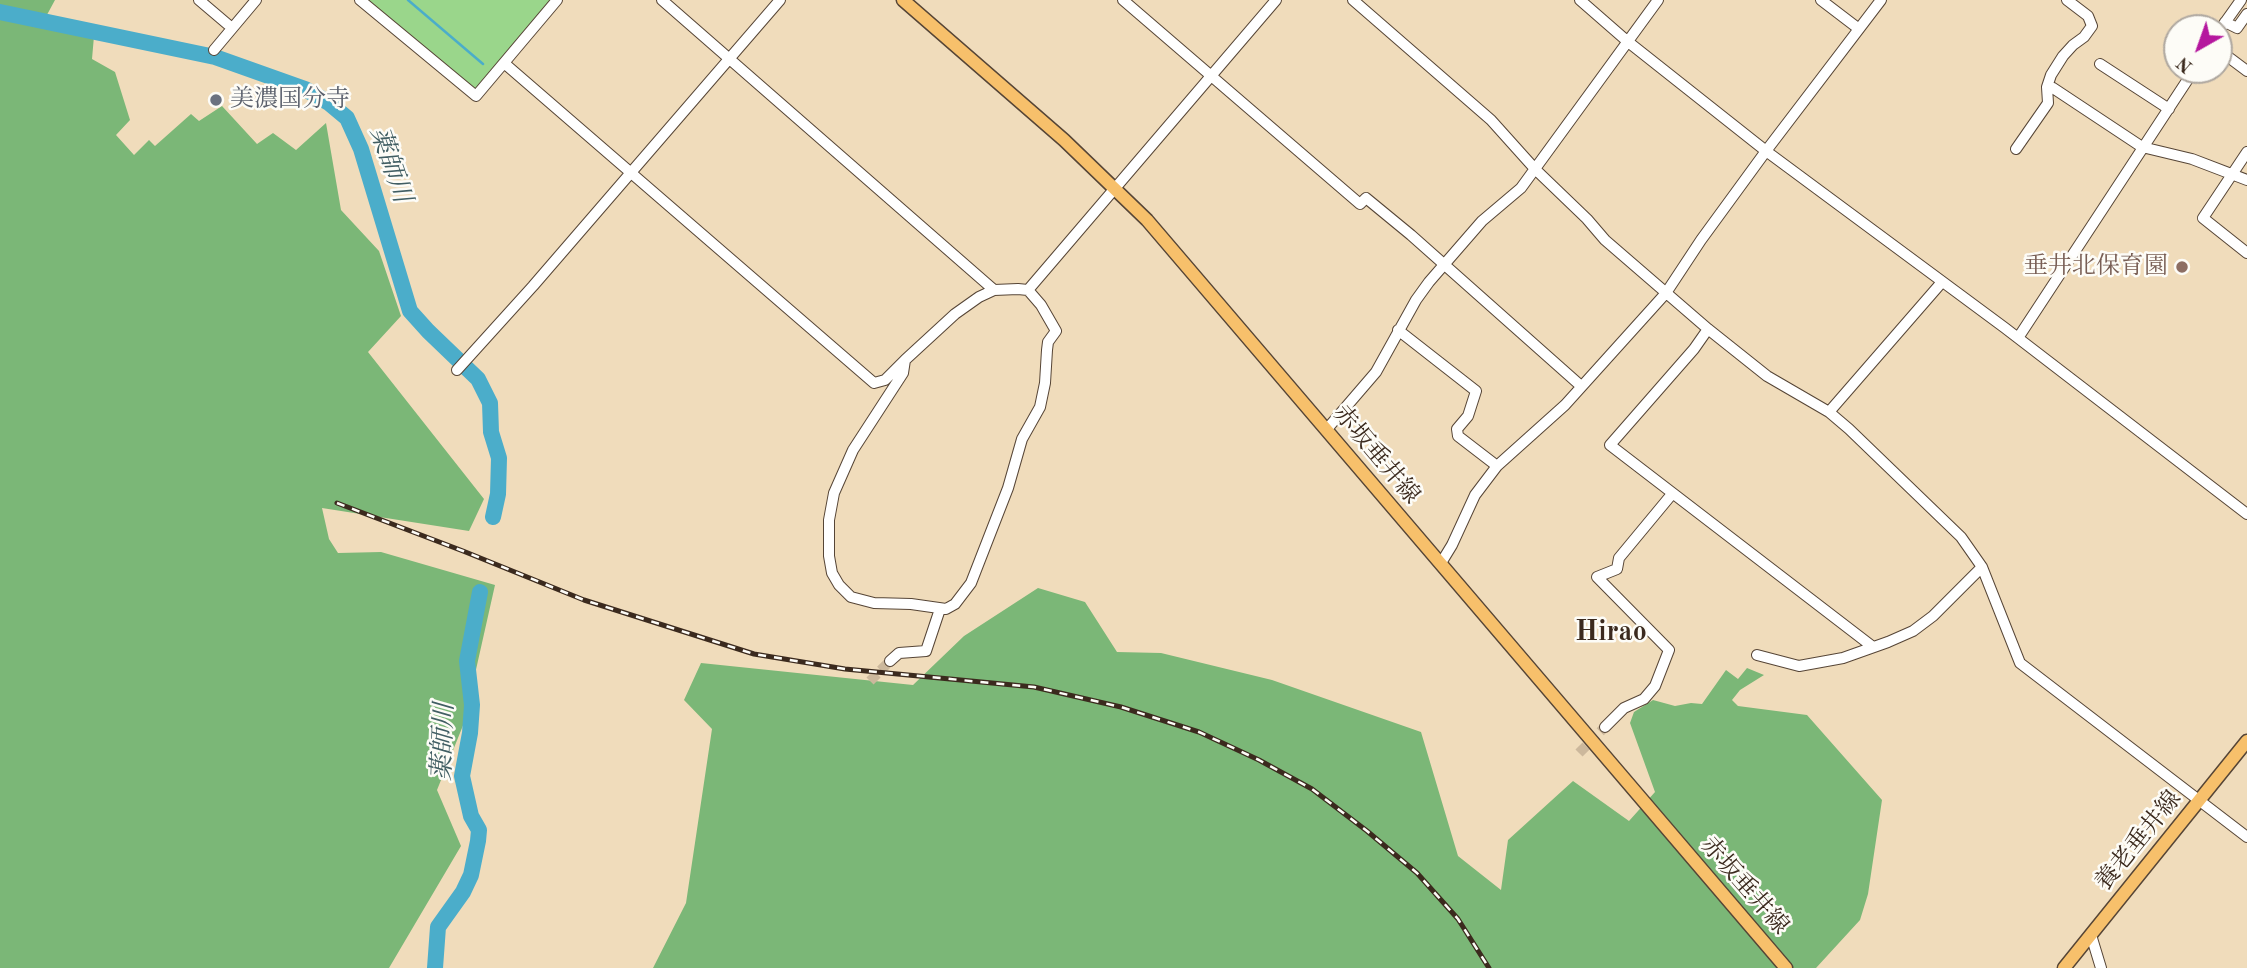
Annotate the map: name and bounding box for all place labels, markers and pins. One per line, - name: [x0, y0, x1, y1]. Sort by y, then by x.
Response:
- place label: 美濃国分寺: [230, 86, 350, 114]
- marker: 美濃国分寺: [208, 92, 224, 108]
- place label: 垂井北保育園: [2024, 253, 2168, 281]
- marker: 垂井北保育園: [2174, 259, 2190, 275]

